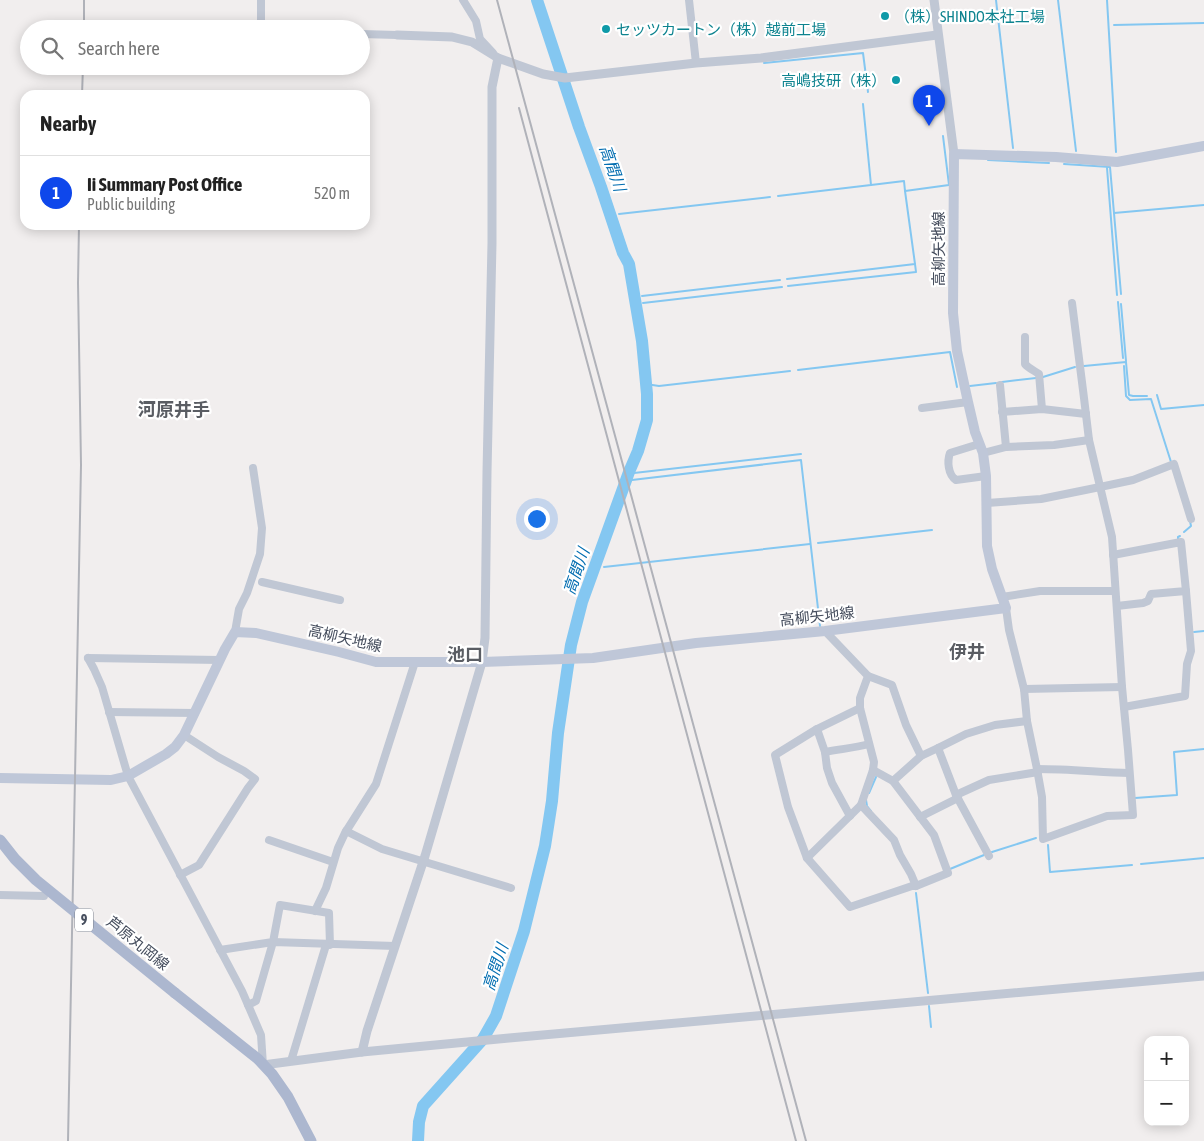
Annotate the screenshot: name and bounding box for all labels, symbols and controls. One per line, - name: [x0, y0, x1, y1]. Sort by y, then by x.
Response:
- place label: （株）SHINDO本社工場: [895, 8, 1045, 25]
- marker: （株）SHINDO本社工場: [879, 10, 891, 22]
- search box: [20, 20, 370, 75]
- place label: セッツカートン（株）越前工場: [616, 21, 826, 38]
- marker: セッツカートン（株）越前工場: [600, 23, 612, 35]
- icon: search: [38, 34, 66, 62]
- text: Search here: [78, 37, 160, 59]
- place label: 高嶋技研（株）: [781, 72, 886, 89]
- marker: 高嶋技研（株）: [890, 74, 902, 86]
- pin: 1: [913, 85, 945, 126]
- text: Nearby: [40, 111, 96, 135]
- water label: 高間川: [597, 142, 630, 196]
- text: Ii Summary Post Office: [87, 173, 242, 195]
- text: 1: [52, 184, 60, 202]
- text: 520 m: [314, 184, 350, 202]
- text: Public building: [87, 195, 175, 213]
- street label: 高柳矢地線: [930, 211, 947, 287]
- district label: 河原井手: [138, 399, 210, 420]
- your location: [524, 506, 550, 532]
- water label: 高間川: [560, 543, 593, 597]
- street label: 高柳矢地線: [779, 604, 855, 628]
- street label: 高柳矢地線: [307, 621, 383, 655]
- district label: 伊井: [949, 641, 985, 662]
- district label: 池口: [447, 644, 483, 665]
- road number: 9: [75, 908, 93, 932]
- street label: 芦原丸岡線: [104, 913, 172, 973]
- water label: 高間川: [479, 939, 512, 993]
- map controls: [1144, 1036, 1189, 1126]
- button: +: [1144, 1036, 1189, 1081]
- button: −: [1144, 1081, 1189, 1126]

